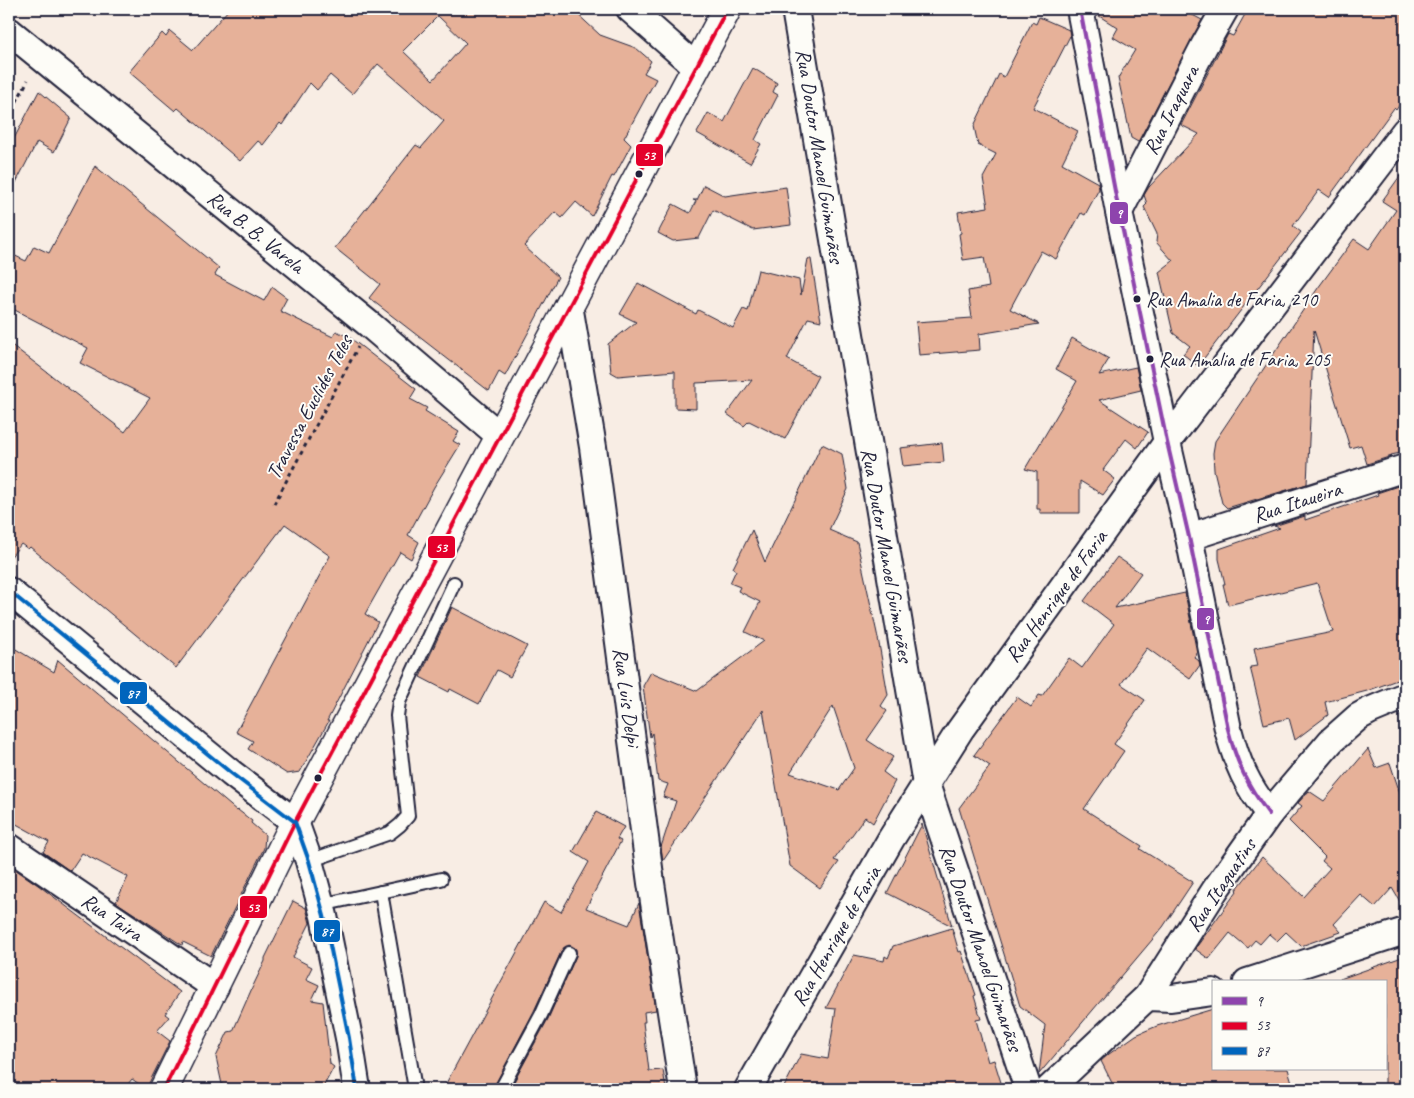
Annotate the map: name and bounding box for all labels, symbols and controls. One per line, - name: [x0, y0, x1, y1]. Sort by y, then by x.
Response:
- street label: Rua Doutor Manoel Guimarães: [790, 47, 850, 267]
- street label: Rua Iraquara: [1137, 59, 1206, 159]
- line badge: 53: [635, 143, 664, 167]
- text: 53: [643, 147, 657, 164]
- unlabelled marker: [634, 169, 644, 179]
- street label: Rua B. B. Varela: [202, 185, 312, 280]
- line badge: 9: [1109, 201, 1129, 225]
- text: 9: [1116, 205, 1124, 222]
- place label: Rua Amalia de Faria, 210: [1146, 287, 1319, 312]
- marker: Rua Amalia de Faria, 210: [1132, 294, 1142, 304]
- street label: Travessa Euclides Teles: [260, 329, 359, 484]
- place label: Rua Amalia de Faria, 205: [1159, 347, 1331, 372]
- marker: Rua Amalia de Faria, 205: [1145, 354, 1155, 364]
- street label: Rua Doutor Manoel Guimarães: [855, 446, 919, 666]
- street label: Rua Itaueira: [1250, 475, 1346, 528]
- street label: Rua Henrique de Faria: [999, 523, 1114, 667]
- line badge: 53: [427, 535, 456, 559]
- text: 53: [435, 539, 449, 556]
- line badge: 9: [1196, 607, 1215, 631]
- text: 9: [1203, 611, 1211, 628]
- street label: Rua Luis Delpi: [607, 646, 647, 751]
- line badge: 87: [119, 681, 148, 705]
- text: 87: [127, 685, 141, 702]
- unlabelled marker: [313, 773, 323, 783]
- street label: Rua Itaguatins: [1180, 832, 1263, 937]
- street label: Rua Doutor Manoel Guimarães: [934, 842, 1029, 1056]
- street label: Rua Henrique de Faria: [785, 860, 887, 1011]
- street label: Rua Taira: [77, 887, 149, 948]
- line badge: 53: [239, 895, 268, 919]
- text: 53: [247, 899, 261, 916]
- line badge: 87: [313, 919, 341, 943]
- text: 87: [321, 923, 335, 940]
- legend: [1212, 980, 1386, 1070]
- text: 9: [1256, 992, 1264, 1011]
- text: 53: [1256, 1016, 1271, 1035]
- text: 87: [1256, 1042, 1271, 1061]

